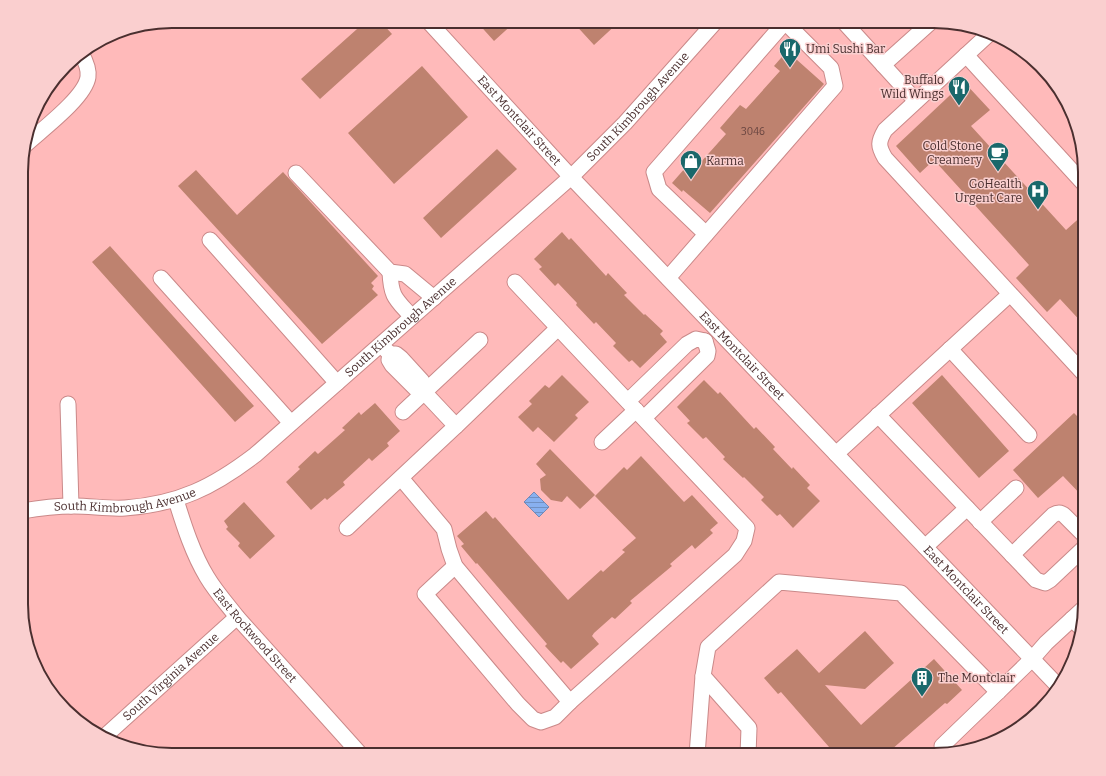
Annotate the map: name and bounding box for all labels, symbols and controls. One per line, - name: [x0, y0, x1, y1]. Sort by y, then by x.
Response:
- restaurant icon: Umi Sushi Bar: [777, 36, 803, 69]
- place label: Umi Sushi Bar: [806, 42, 886, 56]
- street label: South Kimbrough Avenue: [584, 49, 692, 164]
- street label: East Montclair Street: [475, 73, 564, 169]
- place label: Buffalo Wild Wings: [880, 73, 944, 101]
- restaurant icon: Buffalo Wild Wings: [946, 74, 972, 107]
- house number: 3046: [741, 126, 765, 138]
- place label: Cold Stone Creamery: [922, 139, 983, 167]
- cafe icon: Cold Stone Creamery: [985, 140, 1011, 173]
- shop icon: Karma: [678, 148, 704, 181]
- place label: Karma: [706, 154, 744, 168]
- place label: GoHealth Urgent Care: [955, 177, 1023, 205]
- hospital icon: GoHealth Urgent Care: [1025, 178, 1051, 211]
- street label: South Kimbrough Avenue: [342, 274, 459, 380]
- street label: East Montclair Street: [697, 309, 788, 403]
- street label: South Kimbrough Avenue: [53, 485, 198, 515]
- street label: East Montclair Street: [921, 543, 1012, 637]
- street label: East Rockwood Street: [210, 586, 300, 686]
- street label: South Virginia Avenue: [120, 630, 222, 724]
- building icon: The Montclair: [909, 665, 935, 698]
- place label: The Montclair: [938, 671, 1016, 685]

